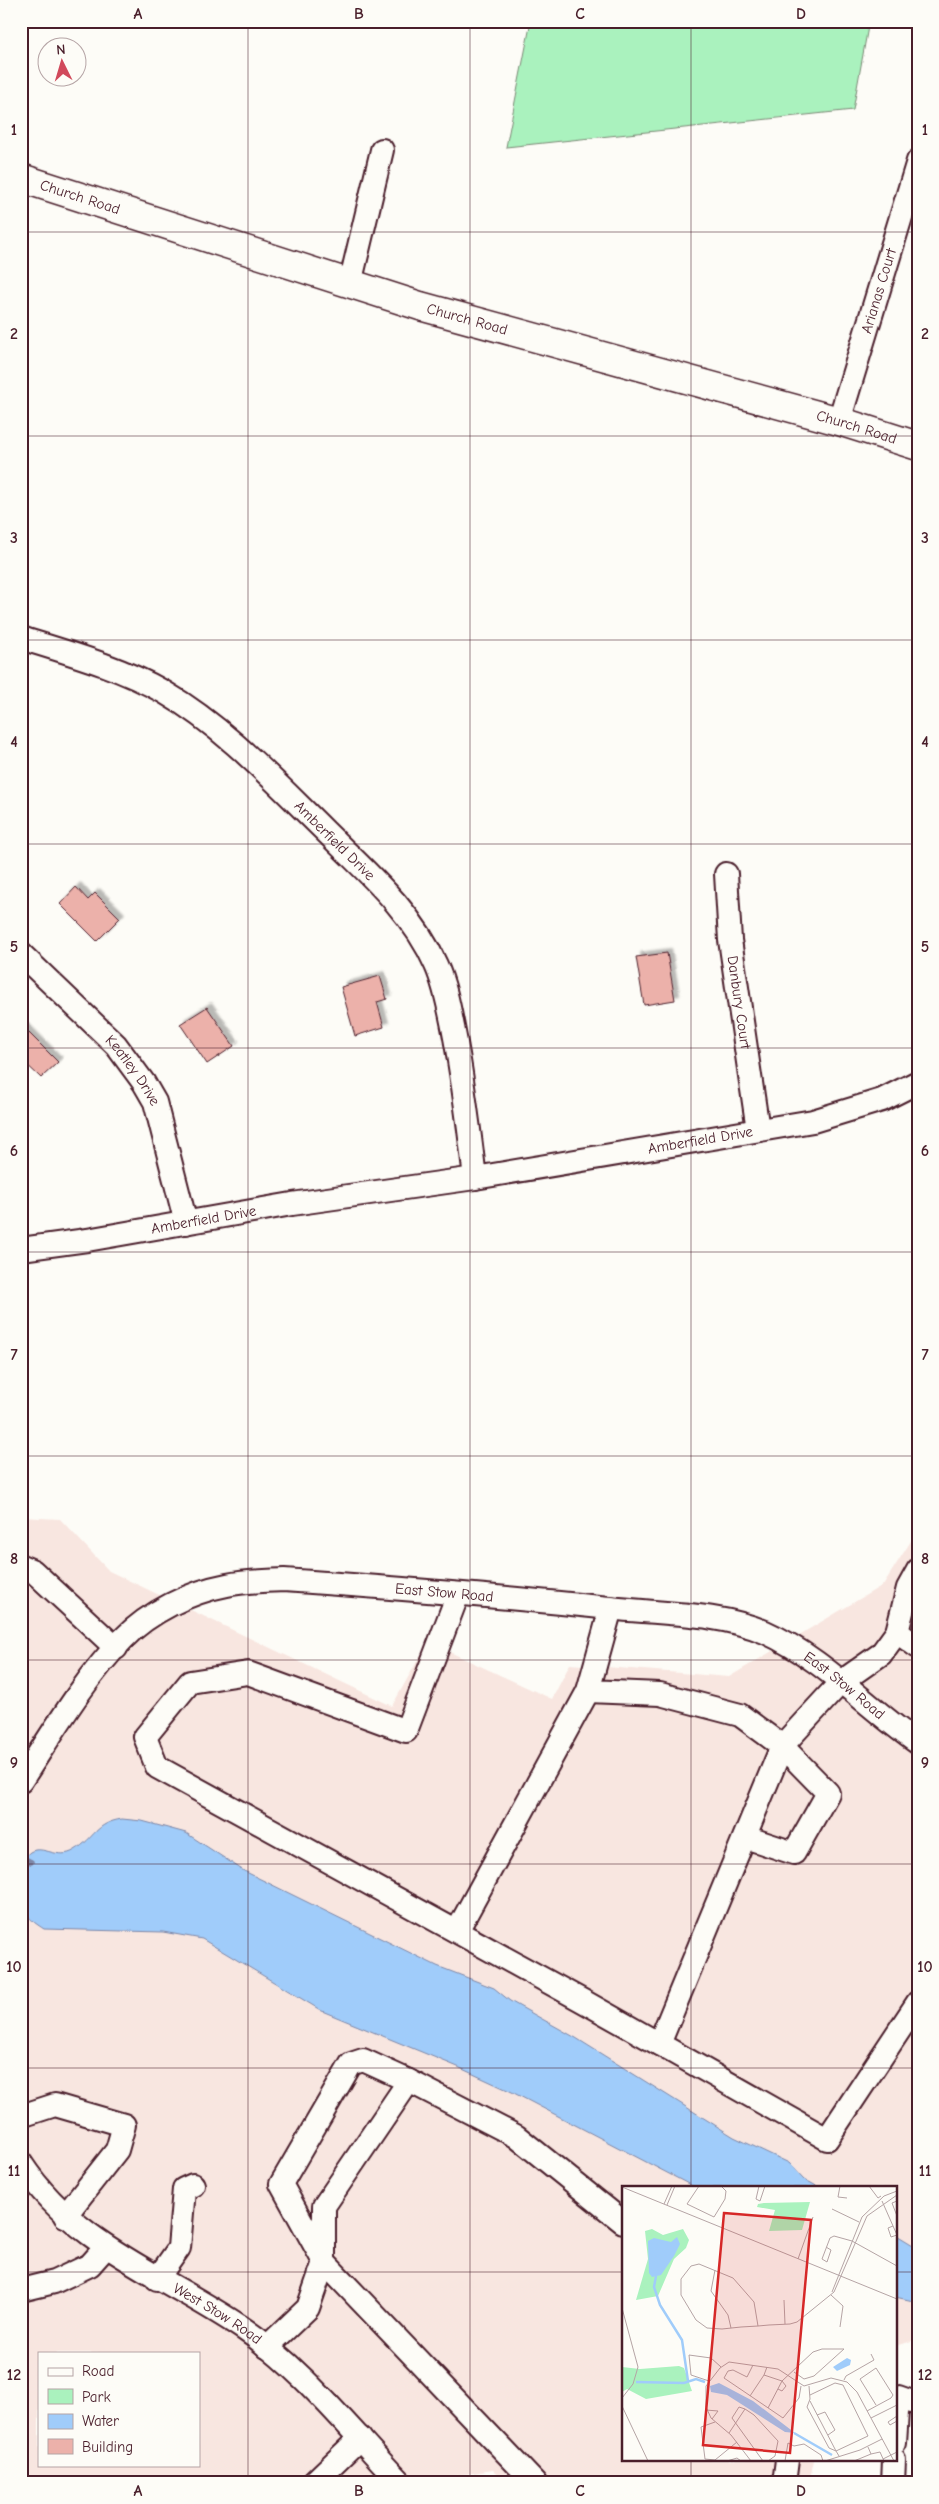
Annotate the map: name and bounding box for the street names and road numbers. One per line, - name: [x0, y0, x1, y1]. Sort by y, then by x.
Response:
- street label: Church Road: [38, 176, 122, 218]
- street label: Arianas Court: [857, 245, 900, 336]
- street label: Church Road: [425, 299, 510, 339]
- street label: Church Road: [814, 406, 899, 448]
- street label: Amberfield Drive: [291, 797, 379, 884]
- street label: Danbury Court: [723, 954, 755, 1051]
- street label: Keatley Drive: [102, 1031, 164, 1109]
- street label: Amberfield Drive: [646, 1122, 755, 1158]
- street label: Amberfield Drive: [150, 1201, 258, 1238]
- street label: East Stow Road: [394, 1579, 494, 1606]
- street label: East Stow Road: [800, 1648, 889, 1723]
- street label: West Stow Road: [170, 2279, 266, 2348]

